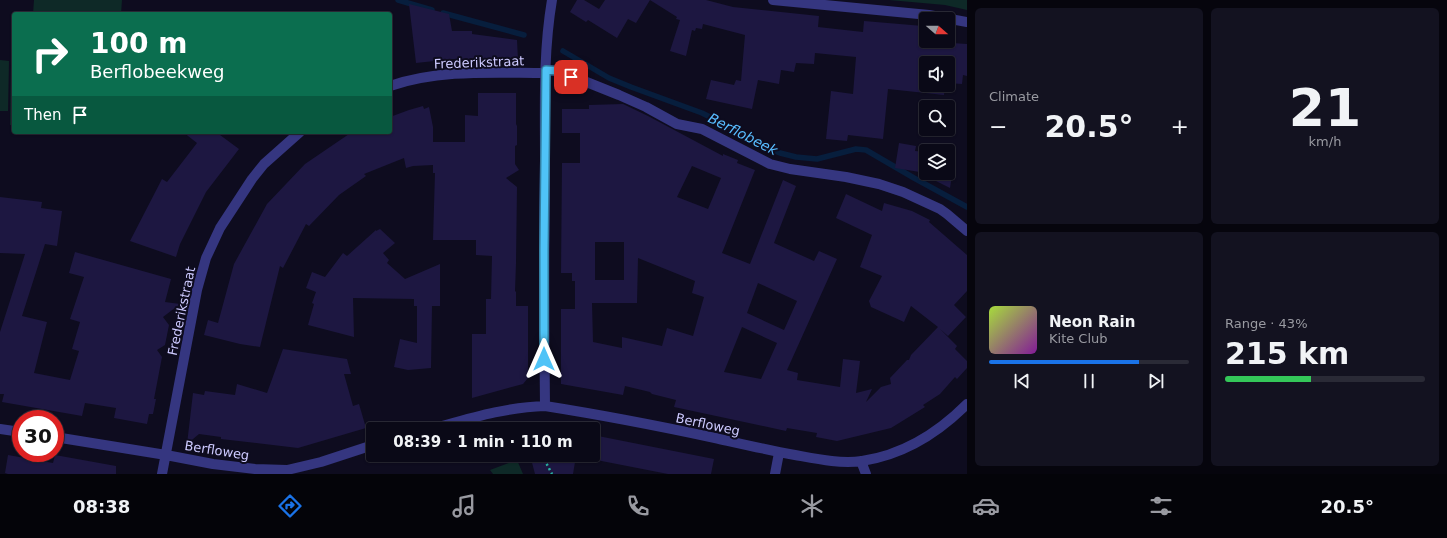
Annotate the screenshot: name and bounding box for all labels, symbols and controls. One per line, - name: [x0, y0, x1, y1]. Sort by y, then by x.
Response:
- north arrow: [919, 12, 955, 48]
- map controls: [919, 12, 955, 180]
- text: 100 m: [90, 27, 187, 60]
- icon: right: [24, 28, 76, 80]
- street label: Frederikstraat: [433, 53, 525, 72]
- button: sound: [919, 56, 955, 92]
- pin: [554, 60, 588, 94]
- text: Berflobeekweg: [90, 61, 224, 82]
- icon: arrive: [560, 66, 582, 88]
- text: 21: [1289, 78, 1361, 138]
- text: Climate: [989, 89, 1039, 104]
- button: search: [919, 100, 955, 136]
- icon: arrive: [69, 104, 91, 126]
- text: Then: [24, 106, 61, 124]
- text: 20.5°: [1044, 109, 1134, 144]
- water label: Berflobeek: [706, 110, 781, 159]
- text: −: [989, 114, 1007, 139]
- text: +: [1171, 114, 1189, 139]
- text: km/h: [1309, 134, 1341, 149]
- button: layers: [919, 144, 955, 180]
- street label: Frederikstraat: [165, 265, 198, 357]
- text: Neon Rain: [1049, 313, 1135, 331]
- text: Range · 43%: [1225, 316, 1308, 331]
- text: Kite Club: [1049, 331, 1108, 346]
- text: 215 km: [1225, 336, 1349, 371]
- position arrow: [523, 338, 565, 380]
- icon: previous: [1011, 370, 1033, 392]
- icon: pause: [1078, 370, 1100, 392]
- icon: next: [1145, 370, 1167, 392]
- speed limit sign: 30: [12, 410, 64, 462]
- street label: Berfloweg: [674, 410, 741, 439]
- text: 08:39 · 1 min · 110 m: [393, 433, 573, 451]
- street label: Berfloweg: [184, 438, 250, 463]
- icon: directions: [276, 492, 304, 520]
- icon: music: [450, 492, 478, 520]
- icon: phone: [624, 492, 652, 520]
- icon: climate: [798, 492, 826, 520]
- icon: car: [972, 492, 1000, 520]
- icon: filters: [1147, 492, 1175, 520]
- text: 08:38: [73, 496, 130, 517]
- text: 20.5°: [1321, 496, 1374, 517]

